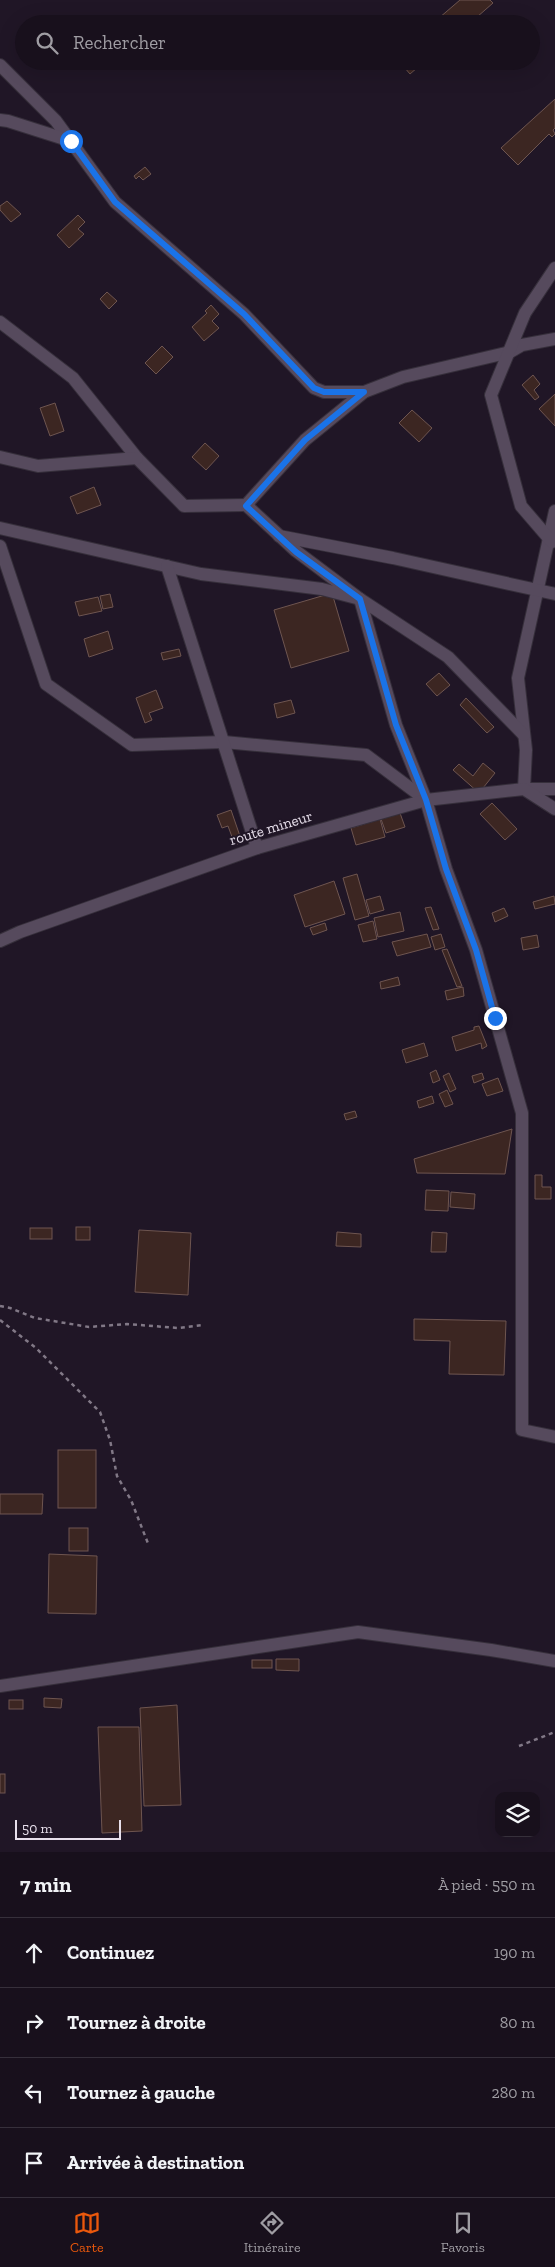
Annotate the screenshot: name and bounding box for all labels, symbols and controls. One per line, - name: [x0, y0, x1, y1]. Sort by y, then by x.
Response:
- search box: [15, 15, 540, 70]
- icon: search: [33, 29, 61, 57]
- text: Rechercher: [73, 31, 166, 54]
- route start: [60, 130, 83, 153]
- street label: route mineur: [227, 807, 315, 849]
- route end: [484, 1007, 507, 1030]
- map controls: [495, 1792, 540, 1837]
- button: layers: [495, 1792, 540, 1837]
- scale bar: [15, 1817, 121, 1840]
- text: 50 m: [22, 1820, 53, 1837]
- text: 7 min: [20, 1872, 71, 1897]
- text: À pied · 550 m: [438, 1875, 535, 1894]
- icon: ahead: [20, 1939, 48, 1967]
- text: Continuez: [67, 1941, 154, 1964]
- text: 190 m: [494, 1943, 535, 1962]
- icon: right: [20, 2009, 48, 2037]
- text: Tournez à droite: [67, 2011, 206, 2034]
- text: 80 m: [500, 2013, 535, 2032]
- icon: left: [20, 2079, 48, 2107]
- text: Tournez à gauche: [67, 2081, 215, 2104]
- text: 280 m: [491, 2083, 535, 2102]
- icon: arrive: [20, 2149, 48, 2177]
- text: Arrivée à destination: [67, 2151, 244, 2174]
- tab: Carte: [70, 2209, 104, 2256]
- tab: Itinéraire: [244, 2209, 301, 2256]
- tab: Favoris: [441, 2209, 485, 2256]

